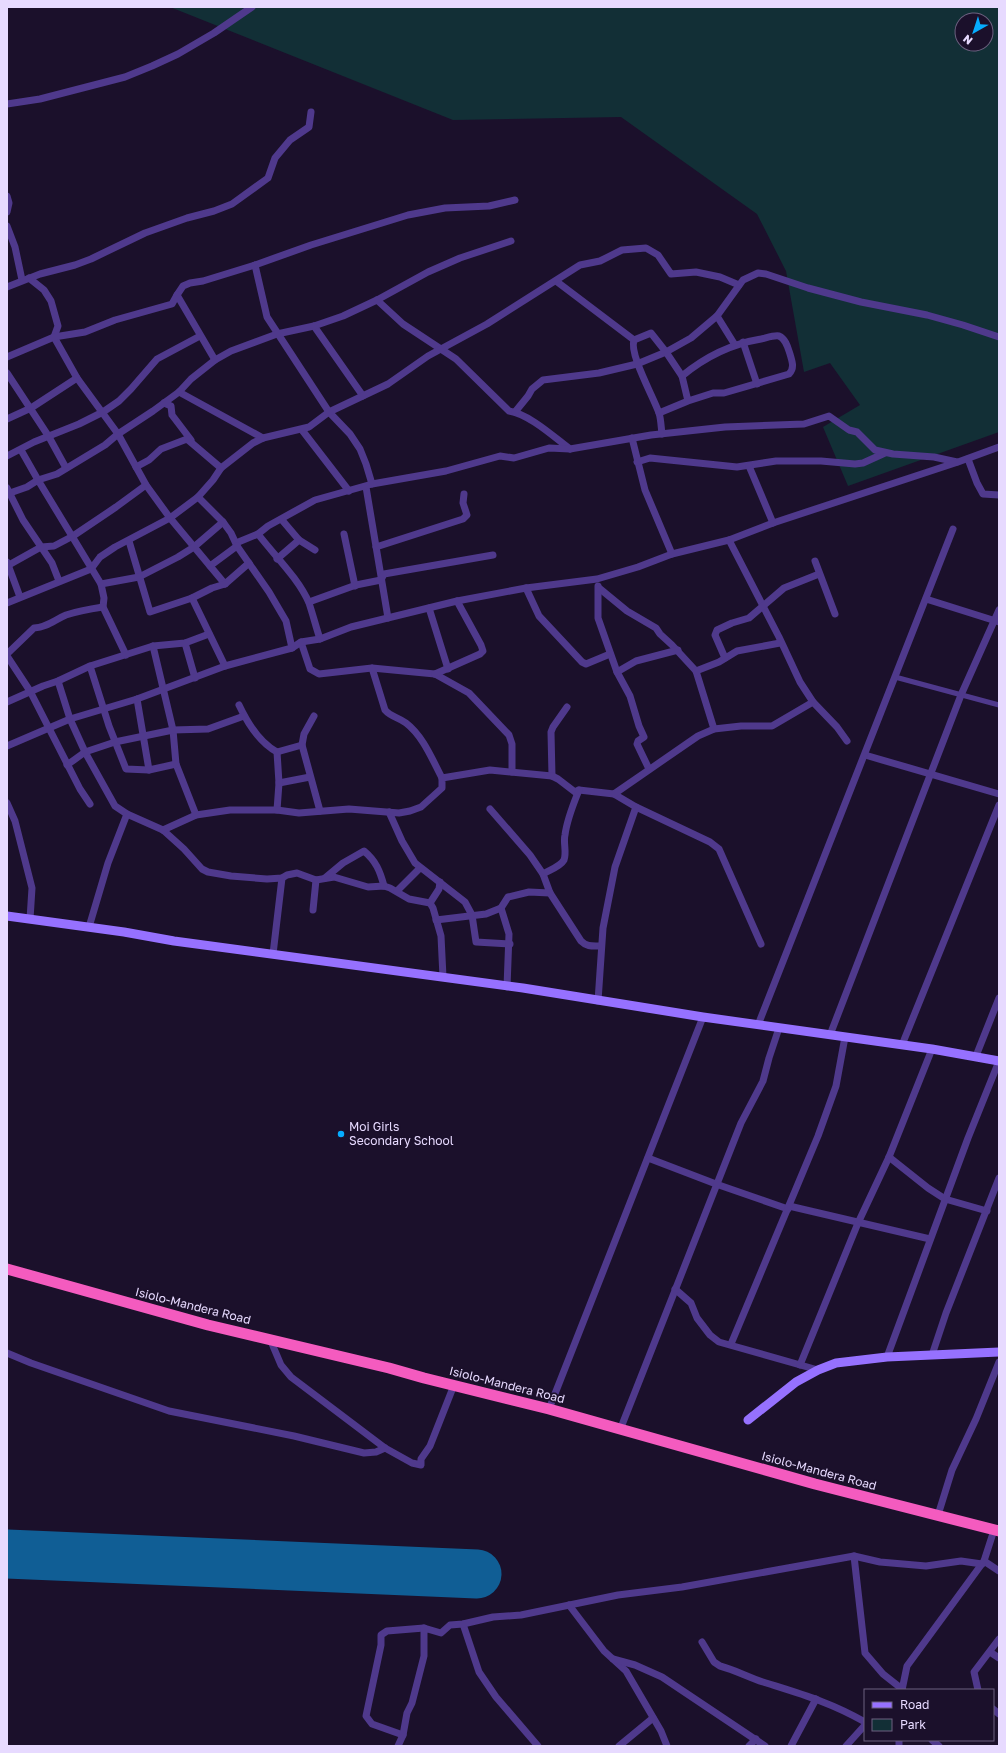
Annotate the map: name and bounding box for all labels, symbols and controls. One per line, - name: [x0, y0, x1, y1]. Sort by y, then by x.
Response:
- north arrow: [954, 12, 994, 52]
- text: N: [960, 32, 975, 48]
- place label: Moi Girls Secondary School: [349, 1119, 454, 1148]
- marker: Moi Girls Secondary School: [336, 1129, 346, 1139]
- street label: Isiolo-Mandera Road: [134, 1284, 252, 1327]
- street label: Isiolo-Mandera Road: [448, 1363, 566, 1406]
- street label: Isiolo-Mandera Road: [760, 1448, 878, 1493]
- legend: [864, 1689, 994, 1741]
- text: Road: [900, 1697, 929, 1712]
- text: Park: [900, 1717, 926, 1732]

